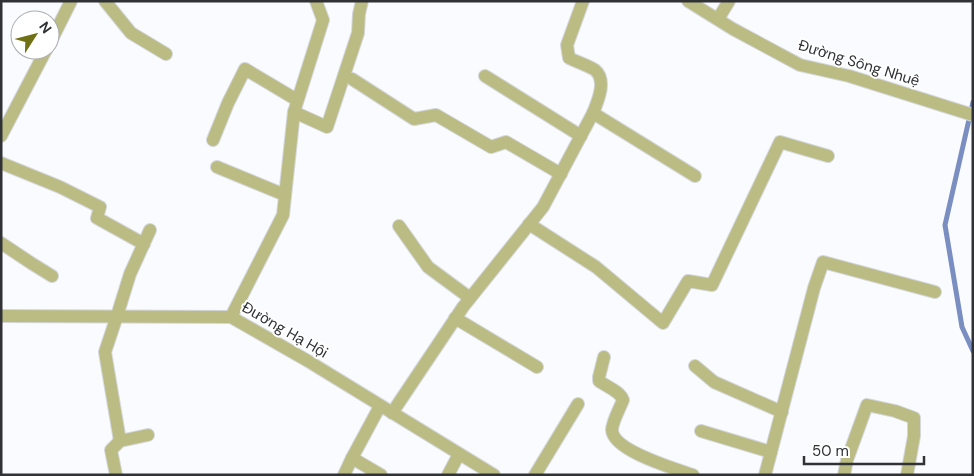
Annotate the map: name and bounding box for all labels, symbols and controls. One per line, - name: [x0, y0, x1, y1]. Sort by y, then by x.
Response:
- north arrow: [10, 10, 60, 60]
- text: N: [35, 18, 56, 37]
- street label: Đường Sông Nhuệ: [796, 35, 922, 91]
- street label: Đường Hạ Hội: [238, 297, 332, 363]
- scale bar: [804, 434, 924, 466]
- text: 50 m: [812, 441, 849, 461]

